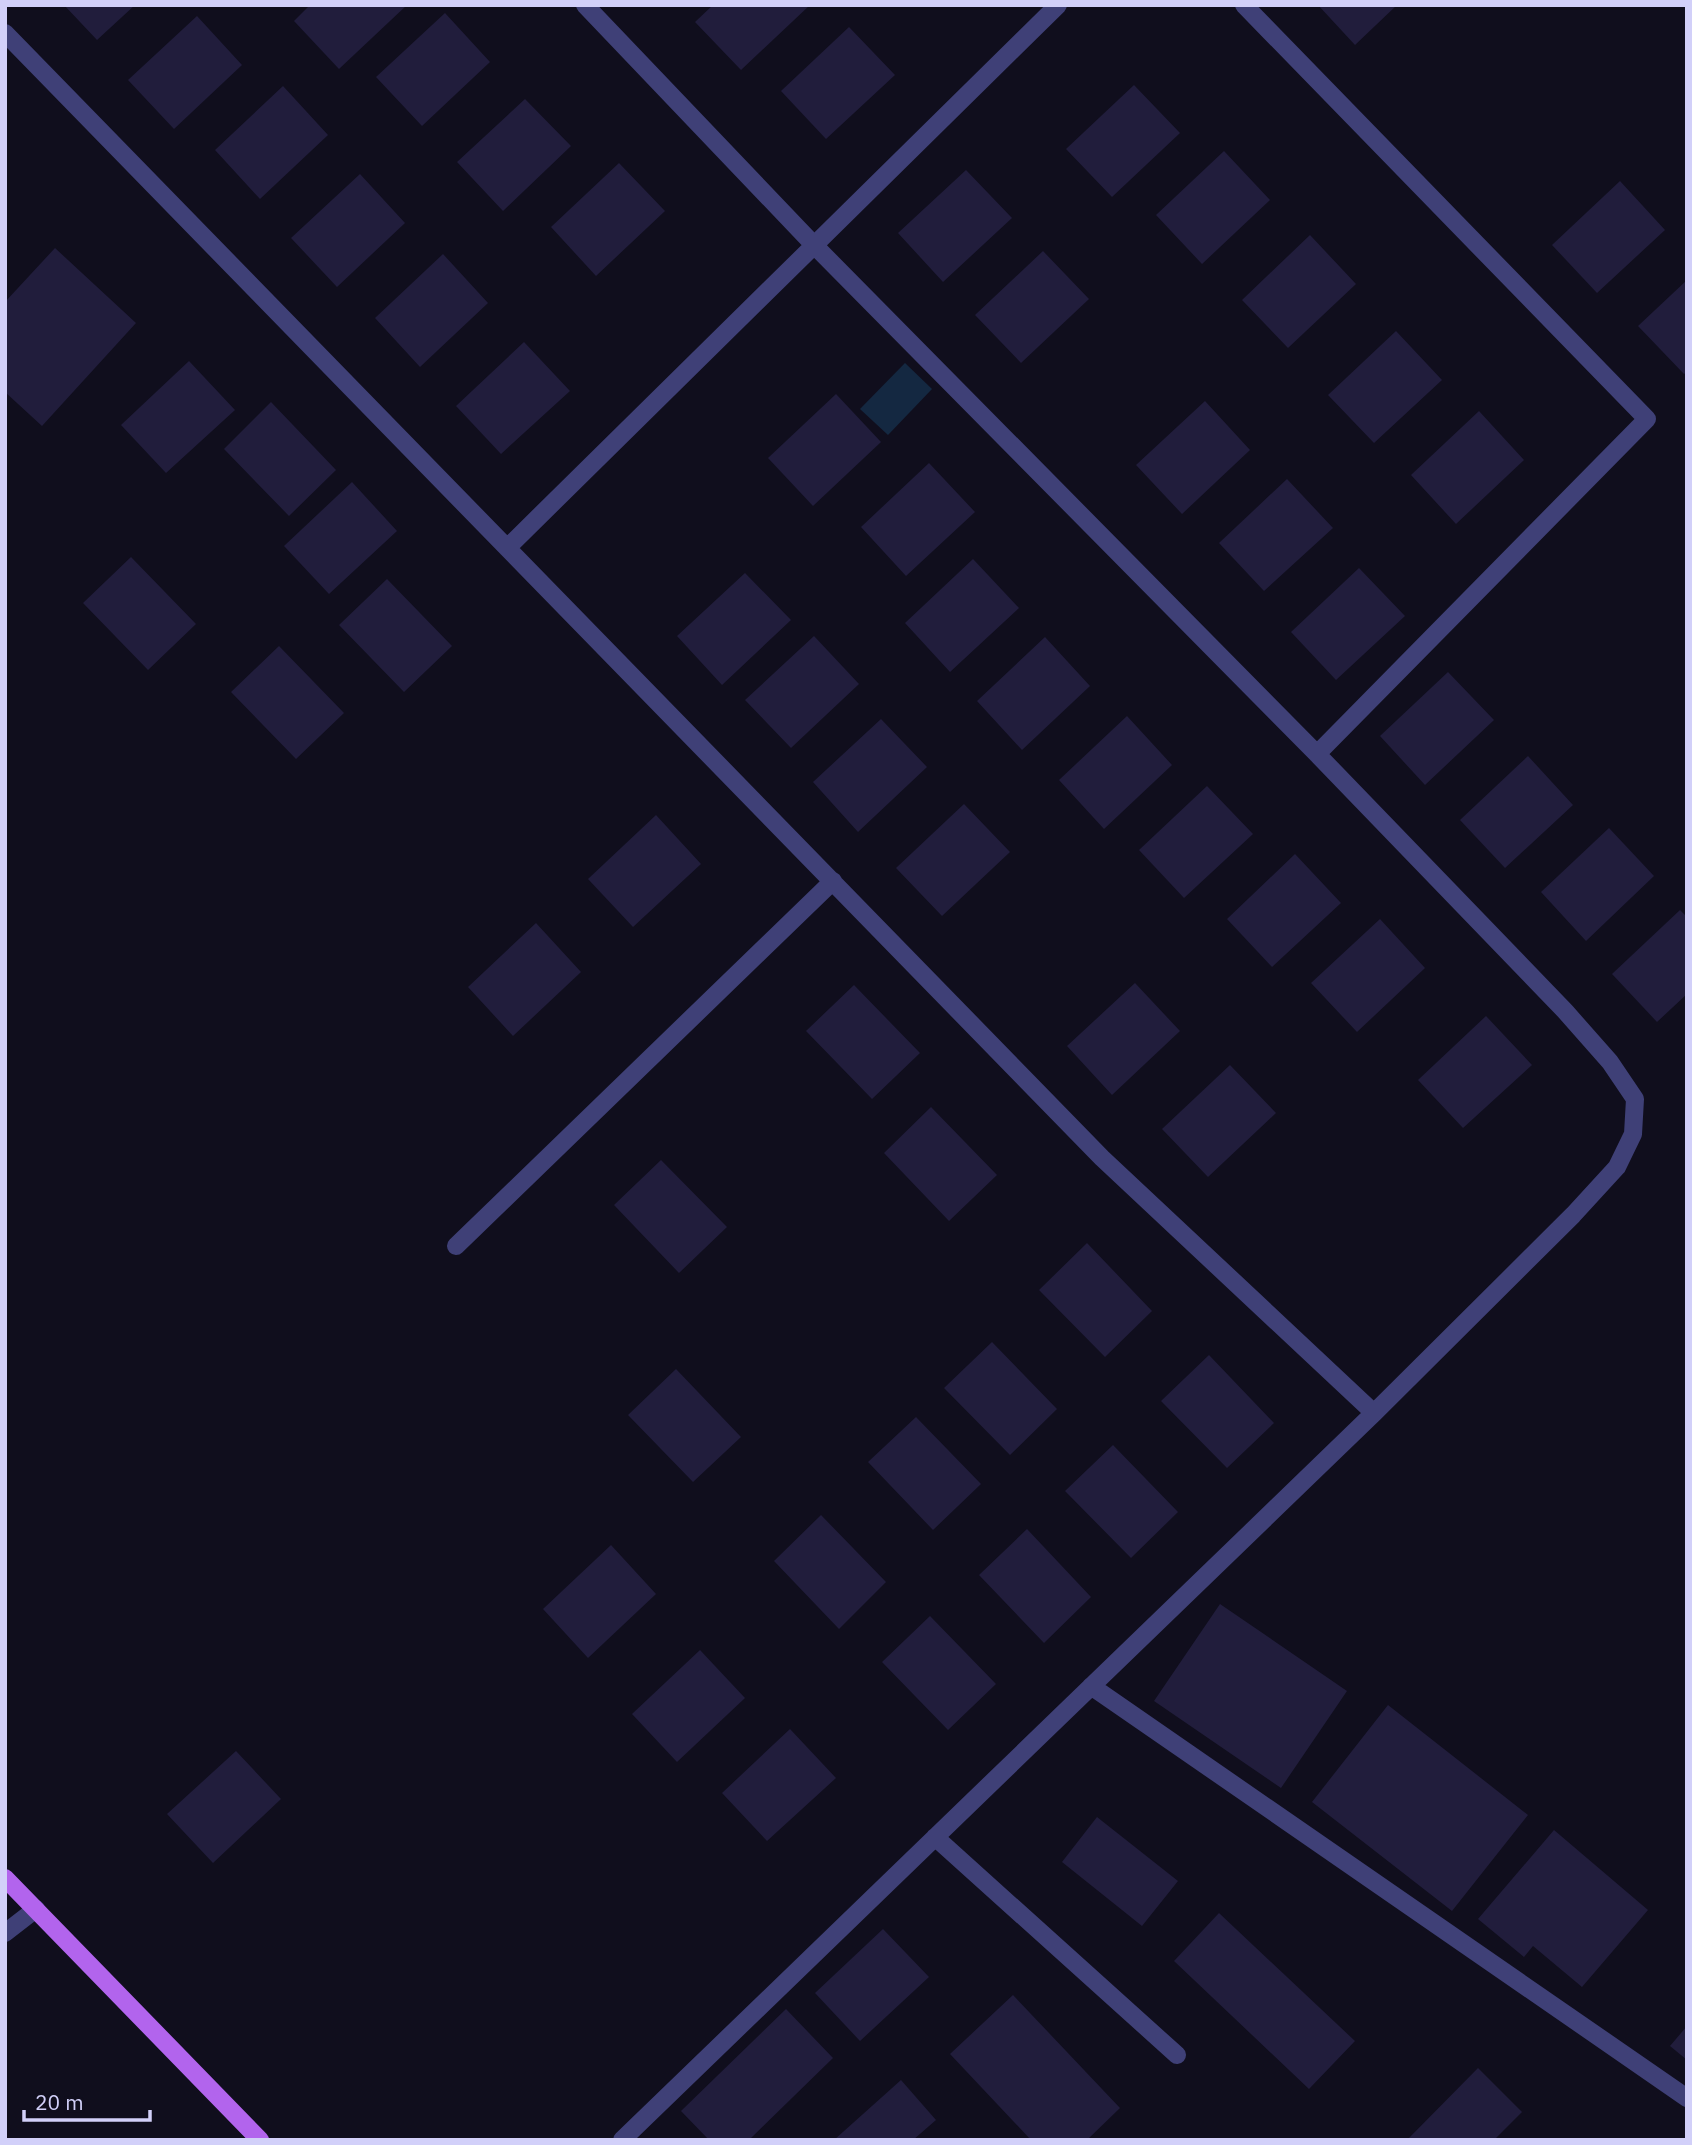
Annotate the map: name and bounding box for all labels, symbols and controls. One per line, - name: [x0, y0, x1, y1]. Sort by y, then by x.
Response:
- scale bar: [24, 2078, 150, 2122]
- text: 20 m: [35, 2088, 84, 2116]

